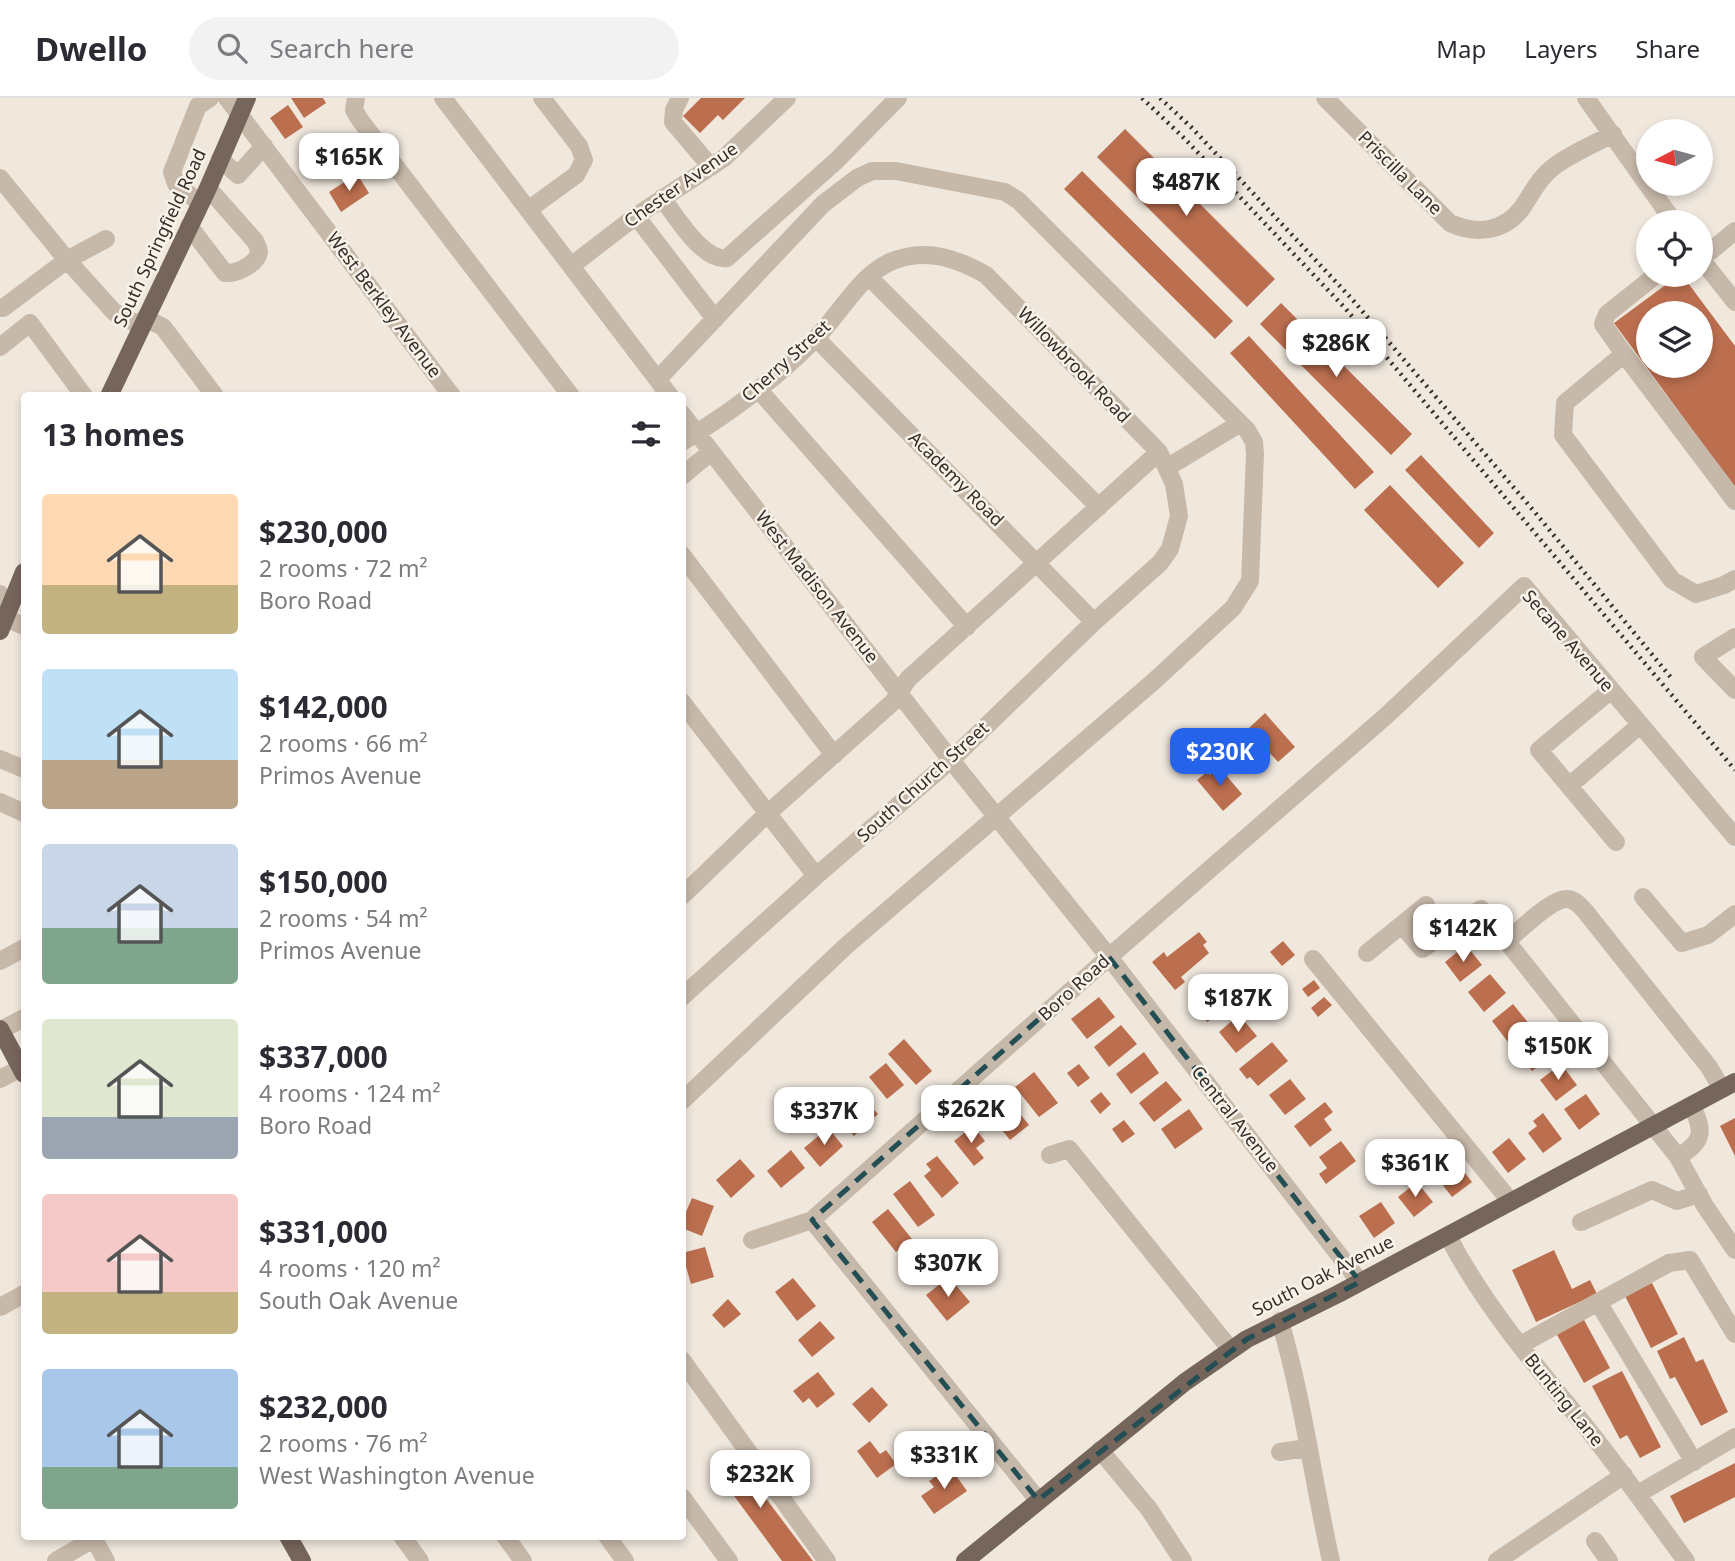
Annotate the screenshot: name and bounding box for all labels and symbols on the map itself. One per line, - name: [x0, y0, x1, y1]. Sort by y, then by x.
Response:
- north arrow: [1636, 119, 1713, 196]
- street label: Priscilla Lane: [1353, 125, 1448, 220]
- pin: $165K: [300, 134, 398, 193]
- street label: Chester Avenue: [619, 136, 742, 232]
- street label: South Springfield Road: [107, 145, 211, 331]
- pin: $487K: [1137, 158, 1235, 218]
- street label: West Berkley Avenue: [322, 227, 448, 382]
- street label: Willowbrook Road: [1013, 301, 1136, 428]
- street label: Cherry Street: [736, 314, 835, 407]
- pin: $286K: [1287, 320, 1385, 379]
- street label: Academy Road: [904, 425, 1010, 531]
- street label: West Madison Avenue: [751, 505, 885, 667]
- street label: Secane Avenue: [1518, 584, 1620, 696]
- street label: South Church Street: [851, 715, 994, 847]
- pin: $230K: [1171, 728, 1269, 788]
- pin: $142K: [1414, 904, 1512, 964]
- street label: Boro Road: [1032, 949, 1114, 1026]
- pin: $187K: [1189, 974, 1287, 1034]
- pin: $150K: [1509, 1023, 1607, 1082]
- street label: Central Avenue: [1187, 1060, 1285, 1177]
- pin: $262K: [922, 1086, 1020, 1145]
- pin: $337K: [775, 1088, 873, 1147]
- pin: $361K: [1366, 1140, 1464, 1199]
- street label: South Oak Avenue: [1248, 1229, 1397, 1321]
- pin: $307K: [899, 1240, 997, 1299]
- street label: Bunting Lane: [1520, 1348, 1610, 1451]
- pin: $331K: [895, 1432, 993, 1491]
- pin: $232K: [711, 1450, 809, 1510]

